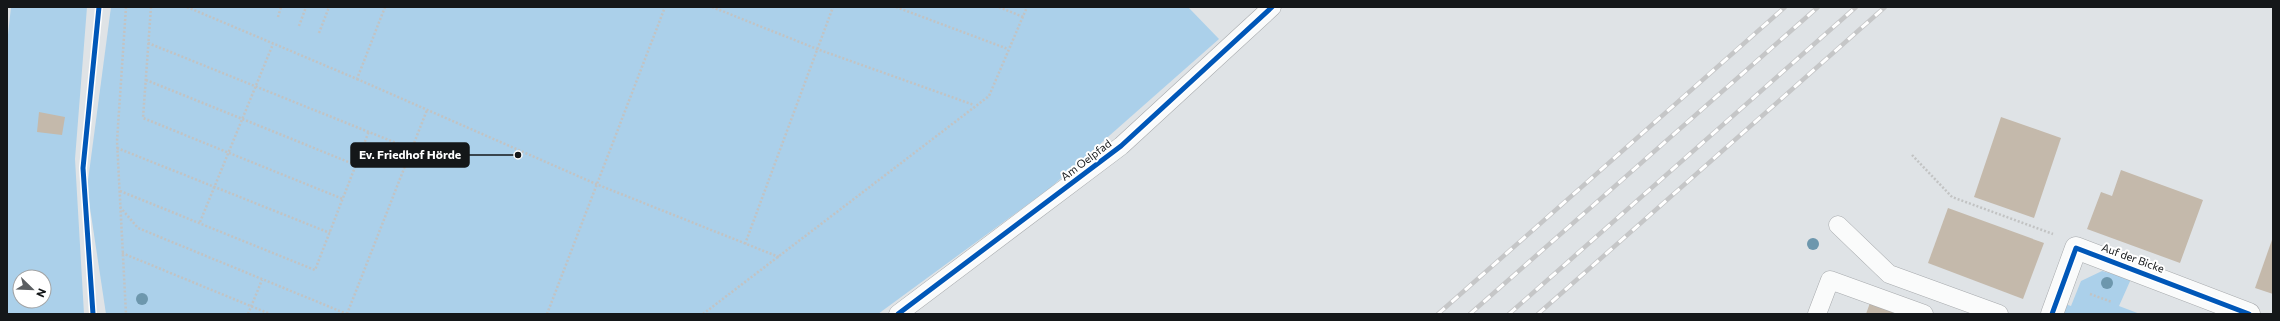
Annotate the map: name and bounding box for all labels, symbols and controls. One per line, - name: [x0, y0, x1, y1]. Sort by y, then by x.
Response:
- street label: Am Oelpfad: [1058, 136, 1113, 183]
- callout: Ev. Friedhof Hörde: [351, 143, 469, 167]
- text: Ev. Friedhof Hörde: [359, 147, 461, 161]
- street label: Auf der Bicke: [2100, 240, 2166, 275]
- north arrow: [12, 269, 52, 309]
- text: N: [34, 287, 49, 299]

